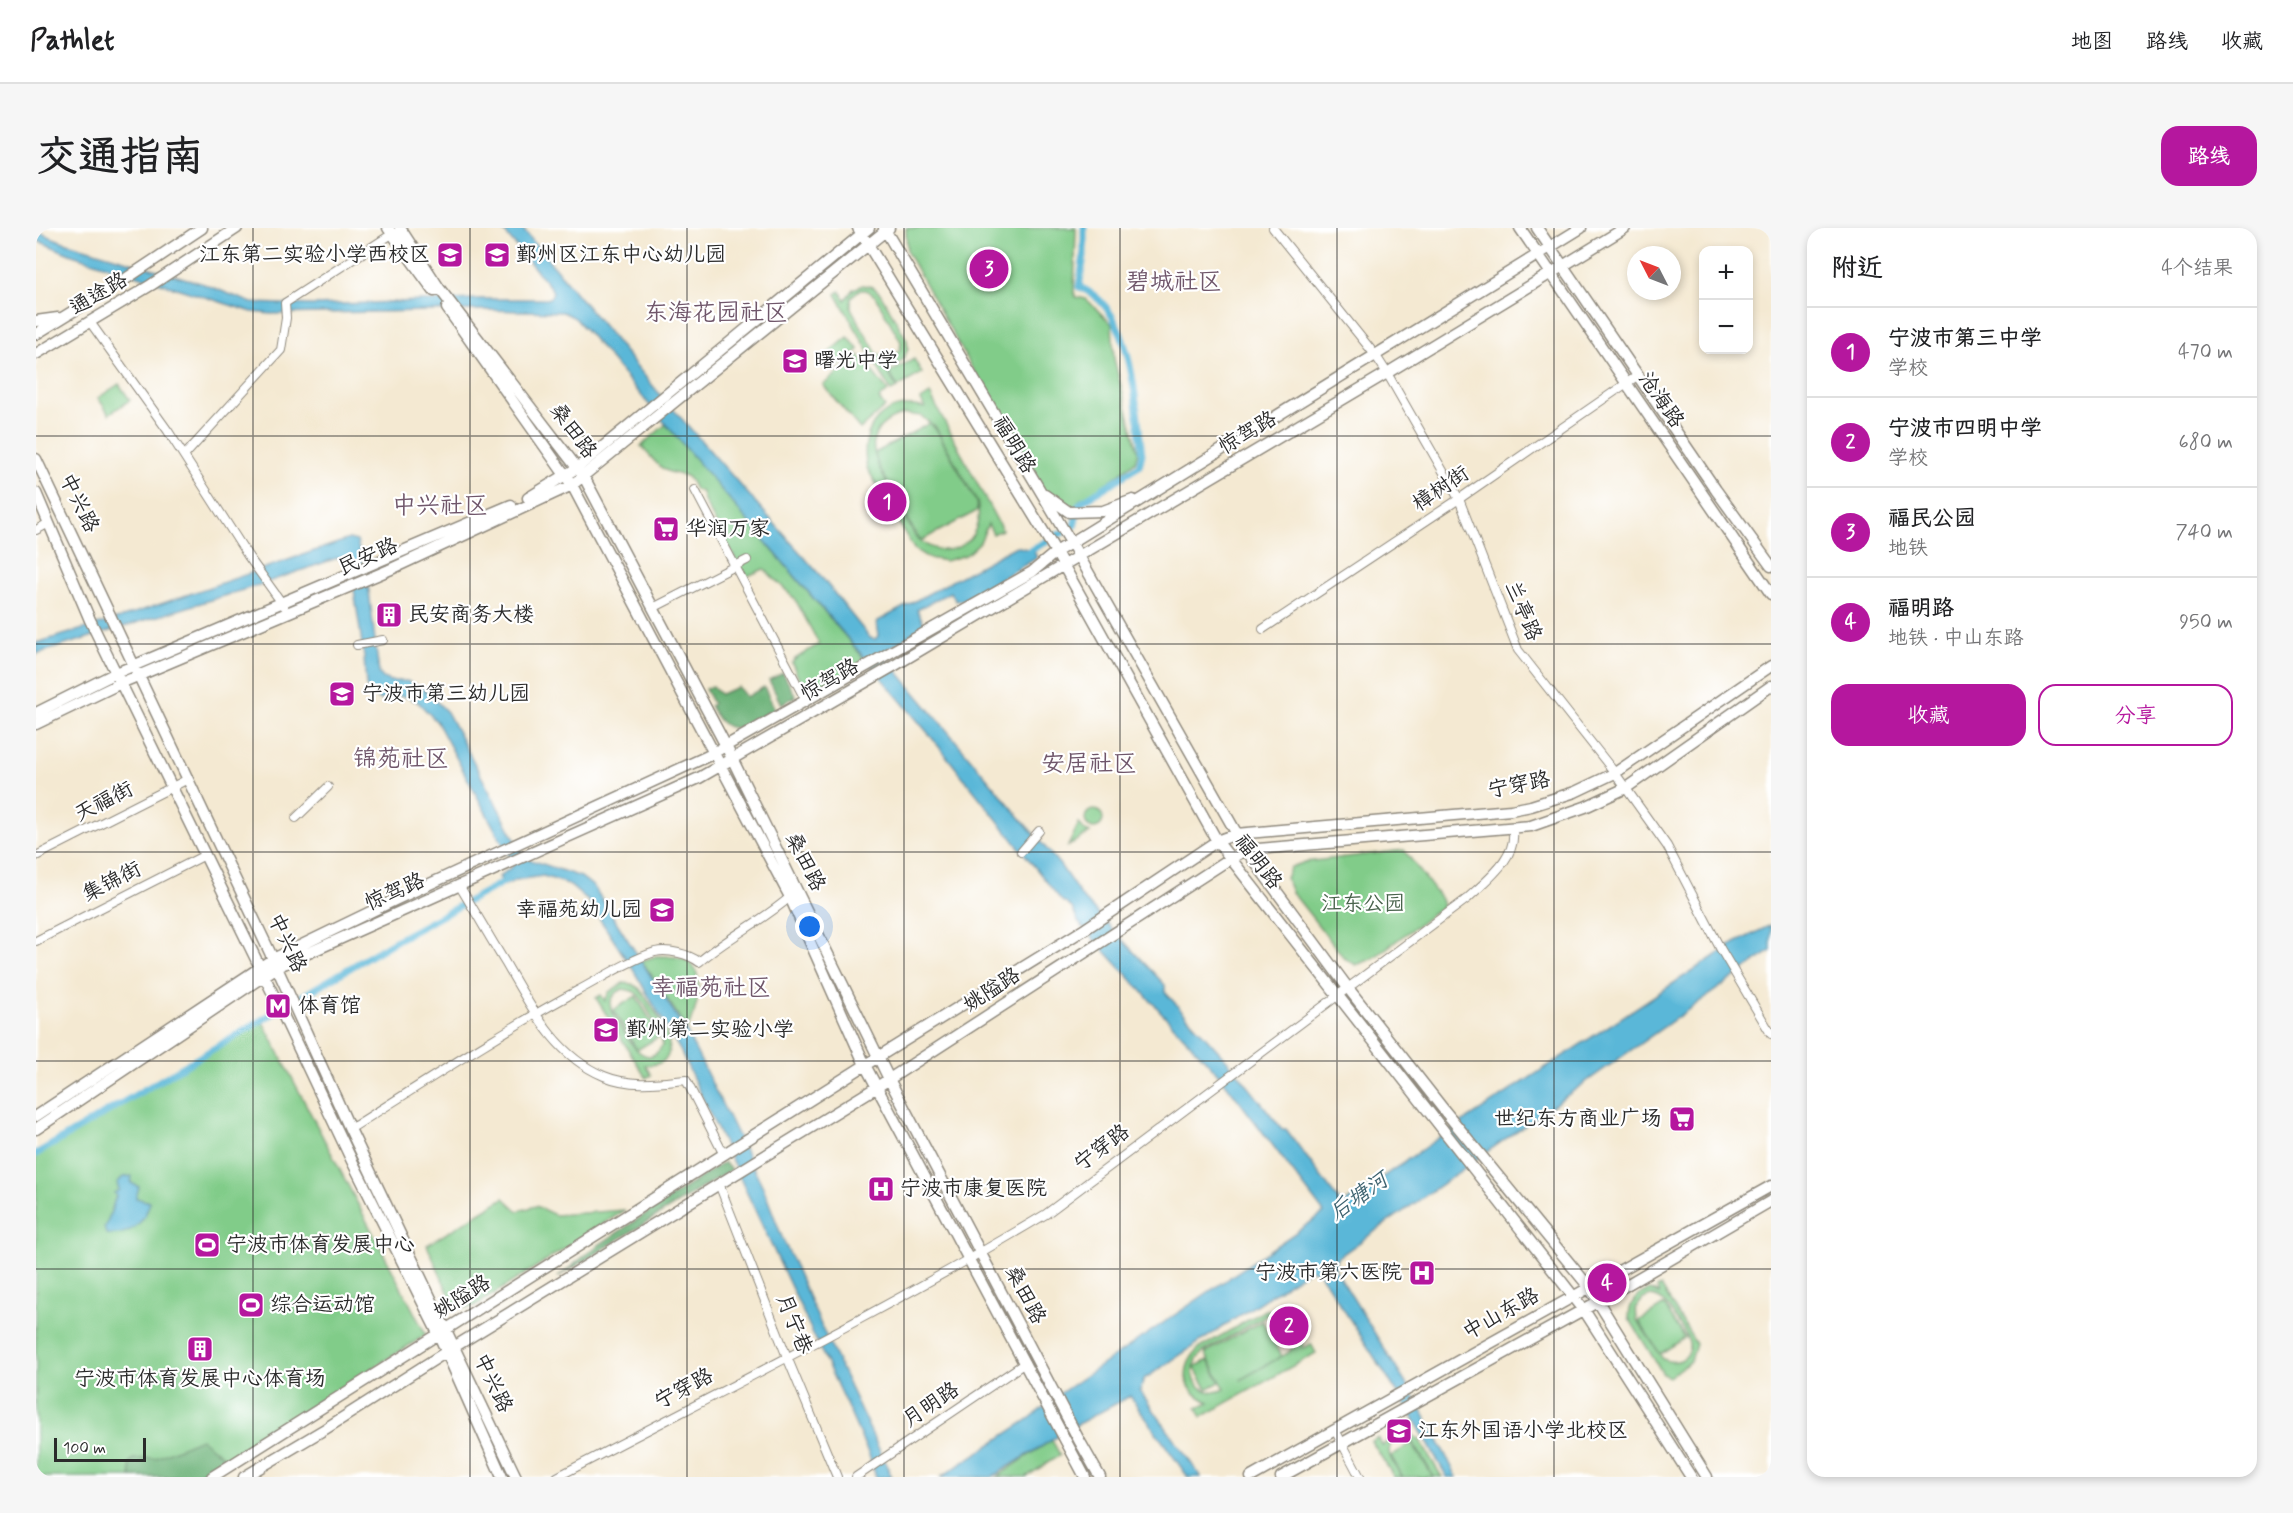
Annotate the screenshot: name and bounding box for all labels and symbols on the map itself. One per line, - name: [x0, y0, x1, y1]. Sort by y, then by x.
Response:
- school or university icon: 江东第二实验小学西校区: [435, 240, 465, 270]
- school or university icon: 鄞州区江东中心幼儿园: [482, 240, 512, 270]
- place label: 江东第二实验小学西校区: [199, 241, 430, 269]
- place label: 鄞州区江东中心幼儿园: [516, 241, 726, 269]
- pin: 3: [970, 246, 1008, 291]
- north arrow: [1627, 246, 1681, 300]
- street label: 通途路: [65, 266, 133, 322]
- district label: 碧城社区: [1126, 267, 1222, 298]
- district label: 东海花园社区: [644, 298, 788, 329]
- school or university icon: 曙光中学: [780, 346, 810, 376]
- place label: 曙光中学: [814, 347, 898, 375]
- street label: 沧海路: [1631, 366, 1691, 434]
- street label: 桑田路: [543, 397, 603, 465]
- street label: 惊驾路: [1214, 405, 1282, 461]
- street label: 福明路: [986, 411, 1042, 479]
- street label: 樟树街: [1407, 460, 1475, 518]
- street label: 中兴路: [53, 469, 105, 537]
- pin: 1: [868, 480, 906, 524]
- district label: 中兴社区: [392, 491, 488, 522]
- supermarket icon: 华润万家: [651, 514, 681, 544]
- place label: 华润万家: [686, 515, 770, 543]
- street label: 民安路: [334, 531, 402, 583]
- street label: 兰亭路: [1498, 577, 1548, 645]
- building icon: 民安商务大楼: [374, 600, 404, 630]
- place label: 民安商务大楼: [408, 601, 534, 629]
- street label: 惊驾路: [796, 652, 864, 708]
- school or university icon: 宁波市第三幼儿园: [327, 679, 357, 709]
- place label: 宁波市第三幼儿园: [362, 680, 530, 708]
- district label: 锦苑社区: [353, 744, 449, 775]
- district label: 安居社区: [1041, 749, 1137, 780]
- street label: 宁穿路: [1485, 765, 1553, 805]
- street label: 天福街: [70, 775, 138, 829]
- street label: 桑田路: [778, 828, 832, 896]
- street label: 福明路: [1228, 829, 1288, 895]
- street label: 集锦街: [78, 855, 146, 909]
- street label: 惊驾路: [361, 866, 429, 918]
- park label: 江东公园: [1321, 890, 1405, 918]
- school or university icon: 幸福苑幼儿园: [647, 895, 677, 925]
- place label: 幸福苑幼儿园: [516, 896, 642, 924]
- street label: 中兴路: [261, 909, 313, 977]
- your location: [795, 912, 824, 941]
- street label: 姚隘路: [958, 961, 1026, 1019]
- district label: 幸福苑社区: [651, 973, 771, 1004]
- metro station icon: 体育馆: [263, 991, 293, 1021]
- place label: 体育馆: [298, 992, 361, 1020]
- school or university icon: 鄞州第二实验小学: [591, 1015, 621, 1045]
- place label: 鄞州第二实验小学: [626, 1016, 794, 1044]
- supermarket icon: 世纪东方商业广场: [1667, 1104, 1697, 1134]
- place label: 世纪东方商业广场: [1494, 1105, 1662, 1133]
- street label: 宁穿路: [1068, 1118, 1136, 1178]
- water label: 后塘河: [1324, 1165, 1397, 1227]
- hospital icon: 宁波市康复医院: [866, 1174, 896, 1204]
- place label: 宁波市康复医院: [900, 1175, 1047, 1203]
- sports icon: 宁波市体育发展中心: [192, 1230, 222, 1260]
- place label: 宁波市体育发展中心: [226, 1231, 415, 1259]
- hospital icon: 宁波市第六医院: [1407, 1258, 1437, 1288]
- place label: 宁波市第六医院: [1255, 1259, 1402, 1287]
- pin: 4: [1588, 1260, 1626, 1306]
- street label: 桑田路: [998, 1261, 1052, 1329]
- street label: 姚隘路: [428, 1268, 496, 1326]
- street label: 中山东路: [1457, 1281, 1545, 1347]
- sports icon: 综合运动馆: [236, 1290, 266, 1320]
- street label: 月宁巷: [769, 1290, 819, 1358]
- place label: 综合运动馆: [270, 1291, 375, 1319]
- pin: 2: [1270, 1304, 1308, 1348]
- building icon: 宁波市体育发展中心体育场: [185, 1334, 215, 1364]
- street label: 中兴路: [467, 1349, 519, 1417]
- street label: 宁穿路: [650, 1362, 718, 1416]
- place label: 宁波市体育发展中心体育场: [74, 1365, 326, 1393]
- street label: 月明路: [897, 1376, 965, 1434]
- school or university icon: 江东外国语小学北校区: [1384, 1416, 1414, 1446]
- place label: 江东外国语小学北校区: [1418, 1417, 1628, 1445]
- scale bar: [54, 1435, 146, 1462]

